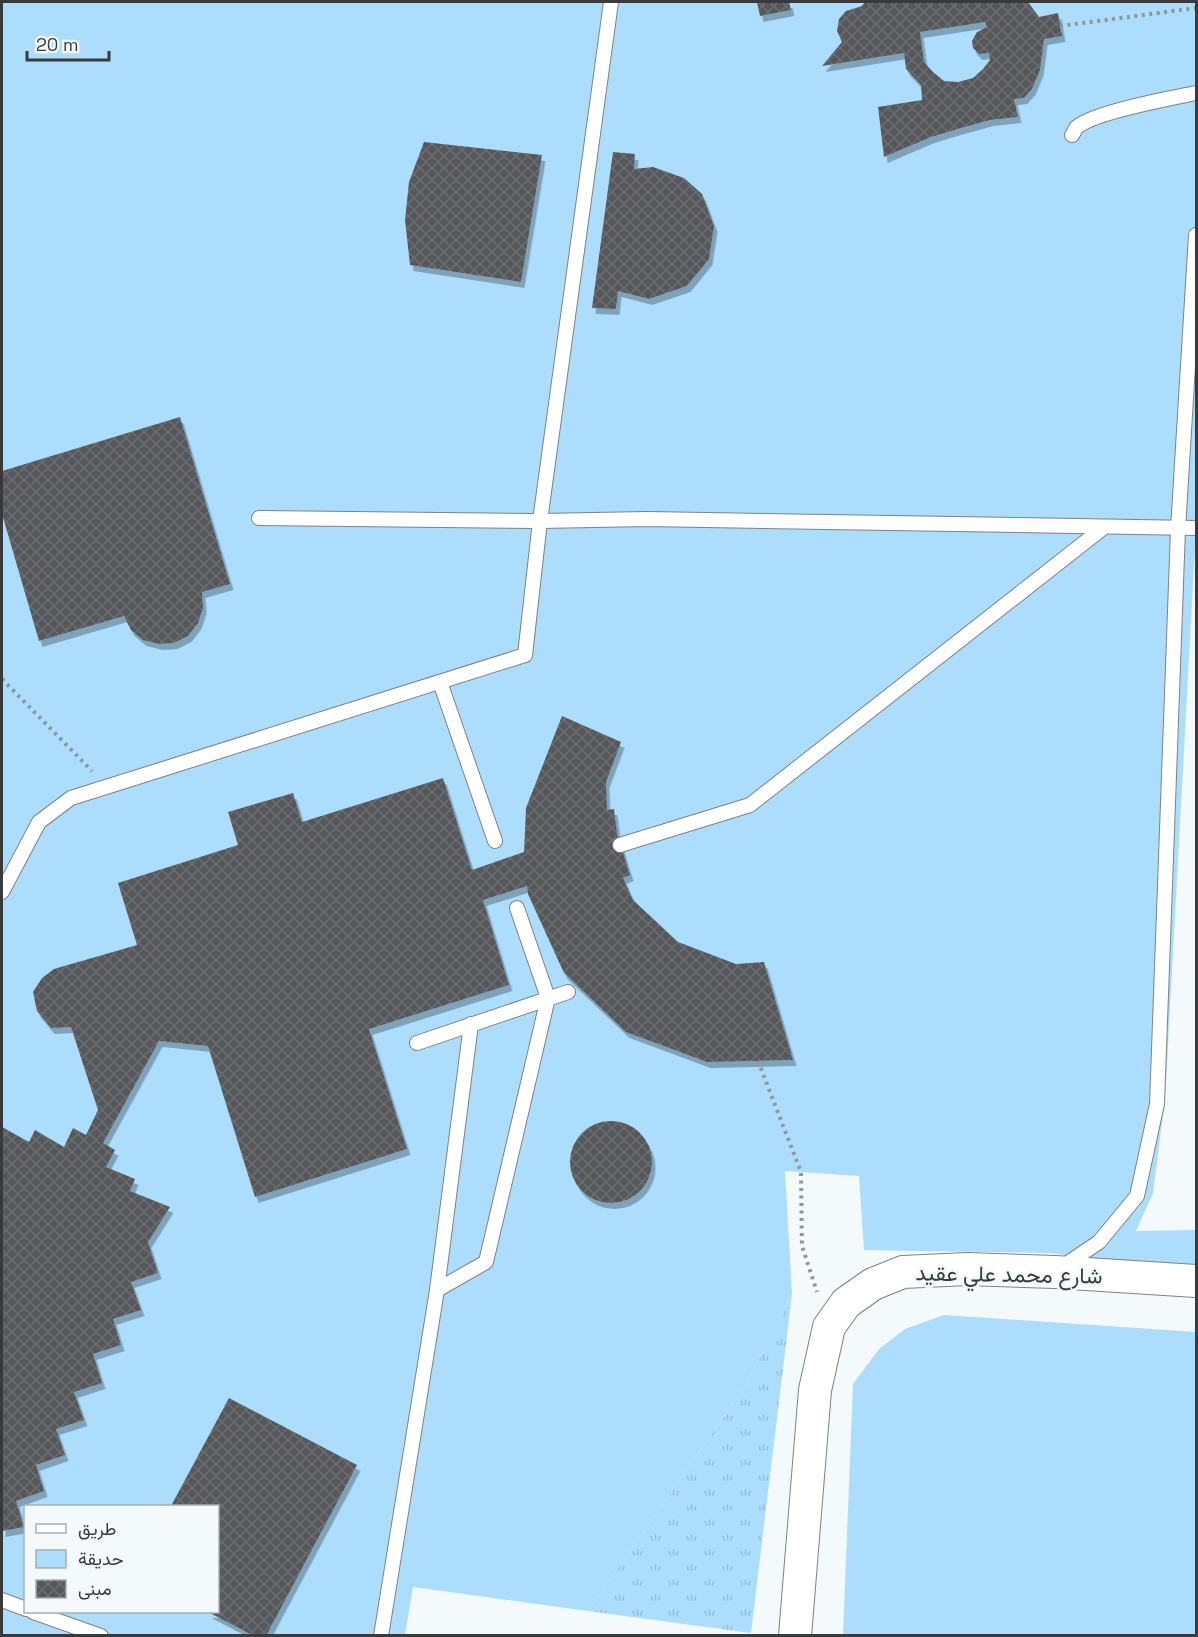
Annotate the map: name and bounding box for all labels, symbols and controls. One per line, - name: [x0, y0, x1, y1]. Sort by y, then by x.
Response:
- scale bar: [27, 24, 110, 62]
- text: 20 m: [36, 33, 79, 56]
- street label: شارع محمد علي عقيد: [915, 1258, 1103, 1295]
- legend: [24, 1505, 219, 1613]
- text: طريق: [78, 1517, 116, 1540]
- text: حديقة: [78, 1547, 124, 1570]
- text: مبنى: [78, 1577, 112, 1600]

